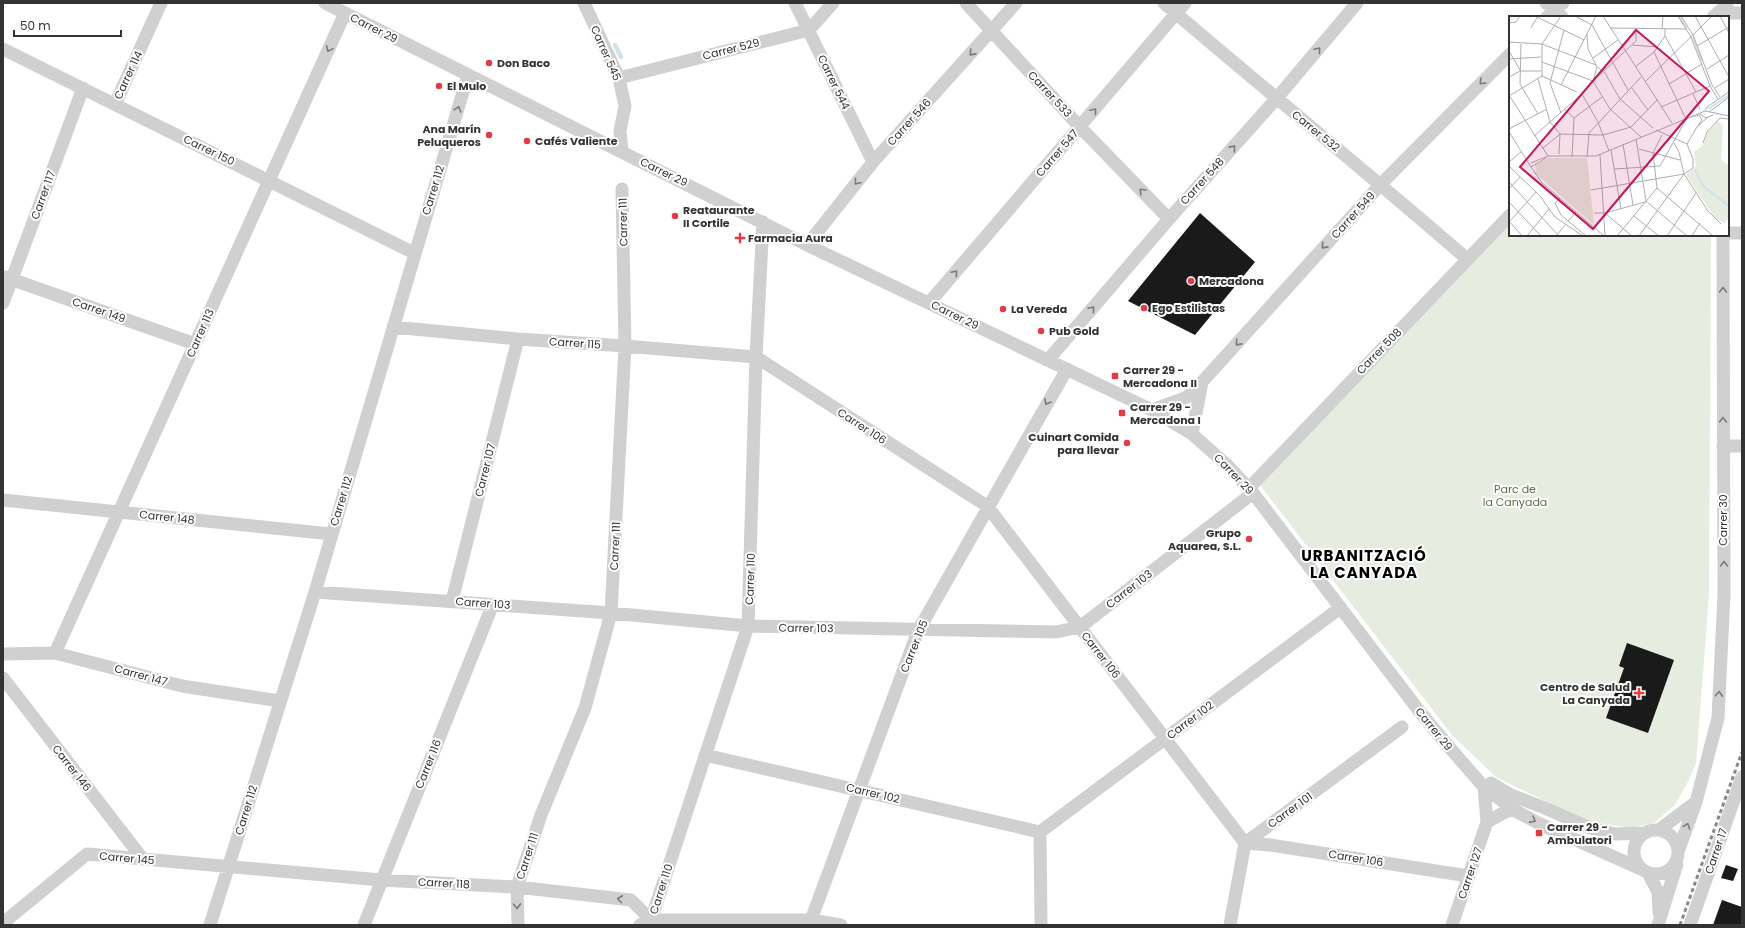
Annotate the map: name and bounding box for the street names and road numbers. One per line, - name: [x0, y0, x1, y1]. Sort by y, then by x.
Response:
- street label: Carrer 29: [348, 9, 401, 47]
- street label: Carrer 545: [587, 23, 625, 83]
- street label: Carrer 529: [701, 34, 761, 64]
- street label: Carrer 114: [110, 48, 146, 102]
- street label: Carrer 544: [814, 52, 854, 112]
- street label: Carrer 533: [1024, 67, 1076, 121]
- street label: Carrer 546: [883, 95, 935, 149]
- street label: Carrer 532: [1289, 107, 1343, 155]
- street label: Carrer 547: [1032, 126, 1082, 180]
- street label: Carrer 150: [181, 131, 237, 169]
- street label: Carrer 29: [637, 154, 691, 190]
- street label: Carrer 548: [1176, 154, 1228, 208]
- street label: Carrer 112: [418, 163, 448, 217]
- street label: Carrer 117: [27, 168, 59, 222]
- street label: Carrer 549: [1327, 188, 1379, 242]
- street label: Carrer 111: [615, 198, 631, 246]
- street label: Carrer 149: [70, 293, 128, 327]
- street label: Carrer 29: [928, 297, 982, 333]
- street label: Carrer 113: [182, 306, 218, 360]
- street label: Carrer 508: [1353, 324, 1405, 378]
- street label: Carrer 115: [549, 333, 602, 353]
- street label: Carrer 106: [834, 404, 890, 448]
- street label: Carrer 107: [471, 442, 499, 498]
- street label: Carrer 29: [1210, 450, 1258, 498]
- street label: Carrer 112: [326, 474, 356, 528]
- street label: Carrer 30: [1715, 494, 1731, 546]
- street label: Carrer 148: [139, 506, 195, 528]
- street label: Carrer 111: [606, 521, 624, 571]
- street label: Carrer 110: [741, 553, 759, 605]
- street label: Carrer 103: [1102, 566, 1156, 612]
- street label: Carrer 103: [455, 593, 511, 613]
- street label: Carrer 105: [896, 617, 932, 675]
- street label: Carrer 103: [778, 620, 834, 636]
- street label: Carrer 106: [1078, 628, 1124, 682]
- street label: Carrer 147: [113, 660, 169, 690]
- street label: Carrer 102: [1163, 697, 1217, 743]
- street label: Carrer 29: [1412, 704, 1456, 754]
- street label: Carrer 116: [411, 737, 445, 791]
- street label: Carrer 146: [49, 741, 95, 795]
- street label: Carrer 102: [845, 779, 901, 807]
- street label: Carrer 112: [231, 783, 261, 837]
- street label: Carrer 101: [1264, 788, 1316, 832]
- street label: Carrer 17: [1701, 826, 1731, 876]
- street label: Carrer 111: [512, 830, 542, 882]
- street label: Carrer 127: [1454, 845, 1486, 901]
- street label: Carrer 106: [1327, 846, 1385, 870]
- street label: Carrer 145: [99, 848, 155, 868]
- street label: Carrer 110: [645, 862, 677, 916]
- street label: Carrer 118: [418, 874, 470, 892]

